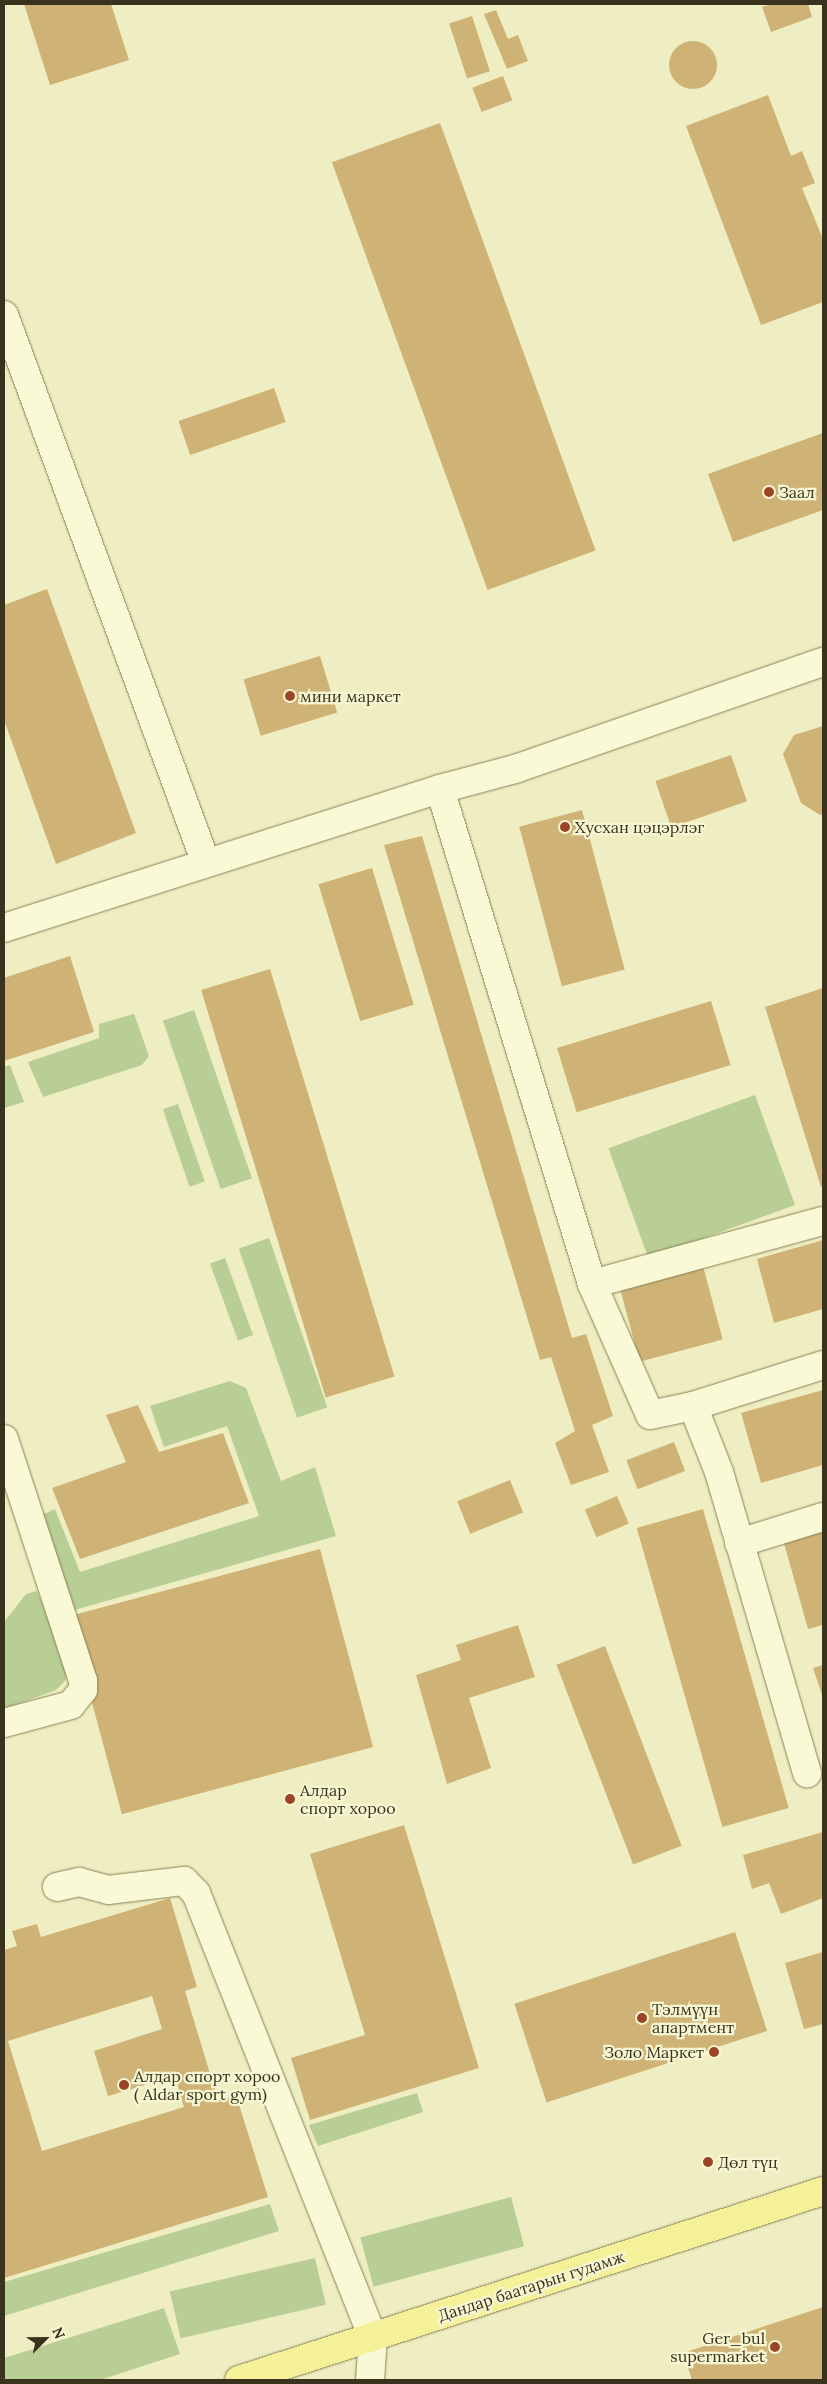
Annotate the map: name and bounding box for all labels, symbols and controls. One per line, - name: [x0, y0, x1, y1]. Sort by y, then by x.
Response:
- place label: Заал: [779, 482, 815, 502]
- marker: Заал: [763, 486, 775, 498]
- place label: мини маркет: [300, 686, 401, 706]
- marker: мини маркет: [284, 690, 296, 702]
- place label: Хусхан цэцэрлэг: [575, 817, 704, 837]
- marker: Хусхан цэцэрлэг: [559, 821, 571, 833]
- place label: Алдар спорт хороо: [300, 1780, 396, 1818]
- marker: Алдар спорт хороо: [284, 1793, 296, 1805]
- place label: Тэлмүүн апартмент: [652, 1999, 734, 2037]
- marker: Тэлмүүн апартмент: [636, 2012, 648, 2024]
- place label: Золо Маркет: [604, 2042, 704, 2062]
- marker: Золо Маркет: [708, 2046, 720, 2058]
- place label: Алдар спорт хороо ( Aldar sport gym): [134, 2066, 280, 2104]
- marker: Алдар спорт хороо ( Aldar sport gym): [118, 2079, 130, 2091]
- place label: Дөл түц: [718, 2152, 778, 2172]
- marker: Дөл түц: [702, 2156, 714, 2168]
- street label: Дандар баатарын гудамж: [435, 2247, 627, 2325]
- north arrow: [20, 2314, 70, 2364]
- text: N: [48, 2325, 69, 2342]
- place label: Ger_bul supermarket: [670, 2328, 765, 2366]
- marker: Ger_bul supermarket: [769, 2341, 781, 2353]

